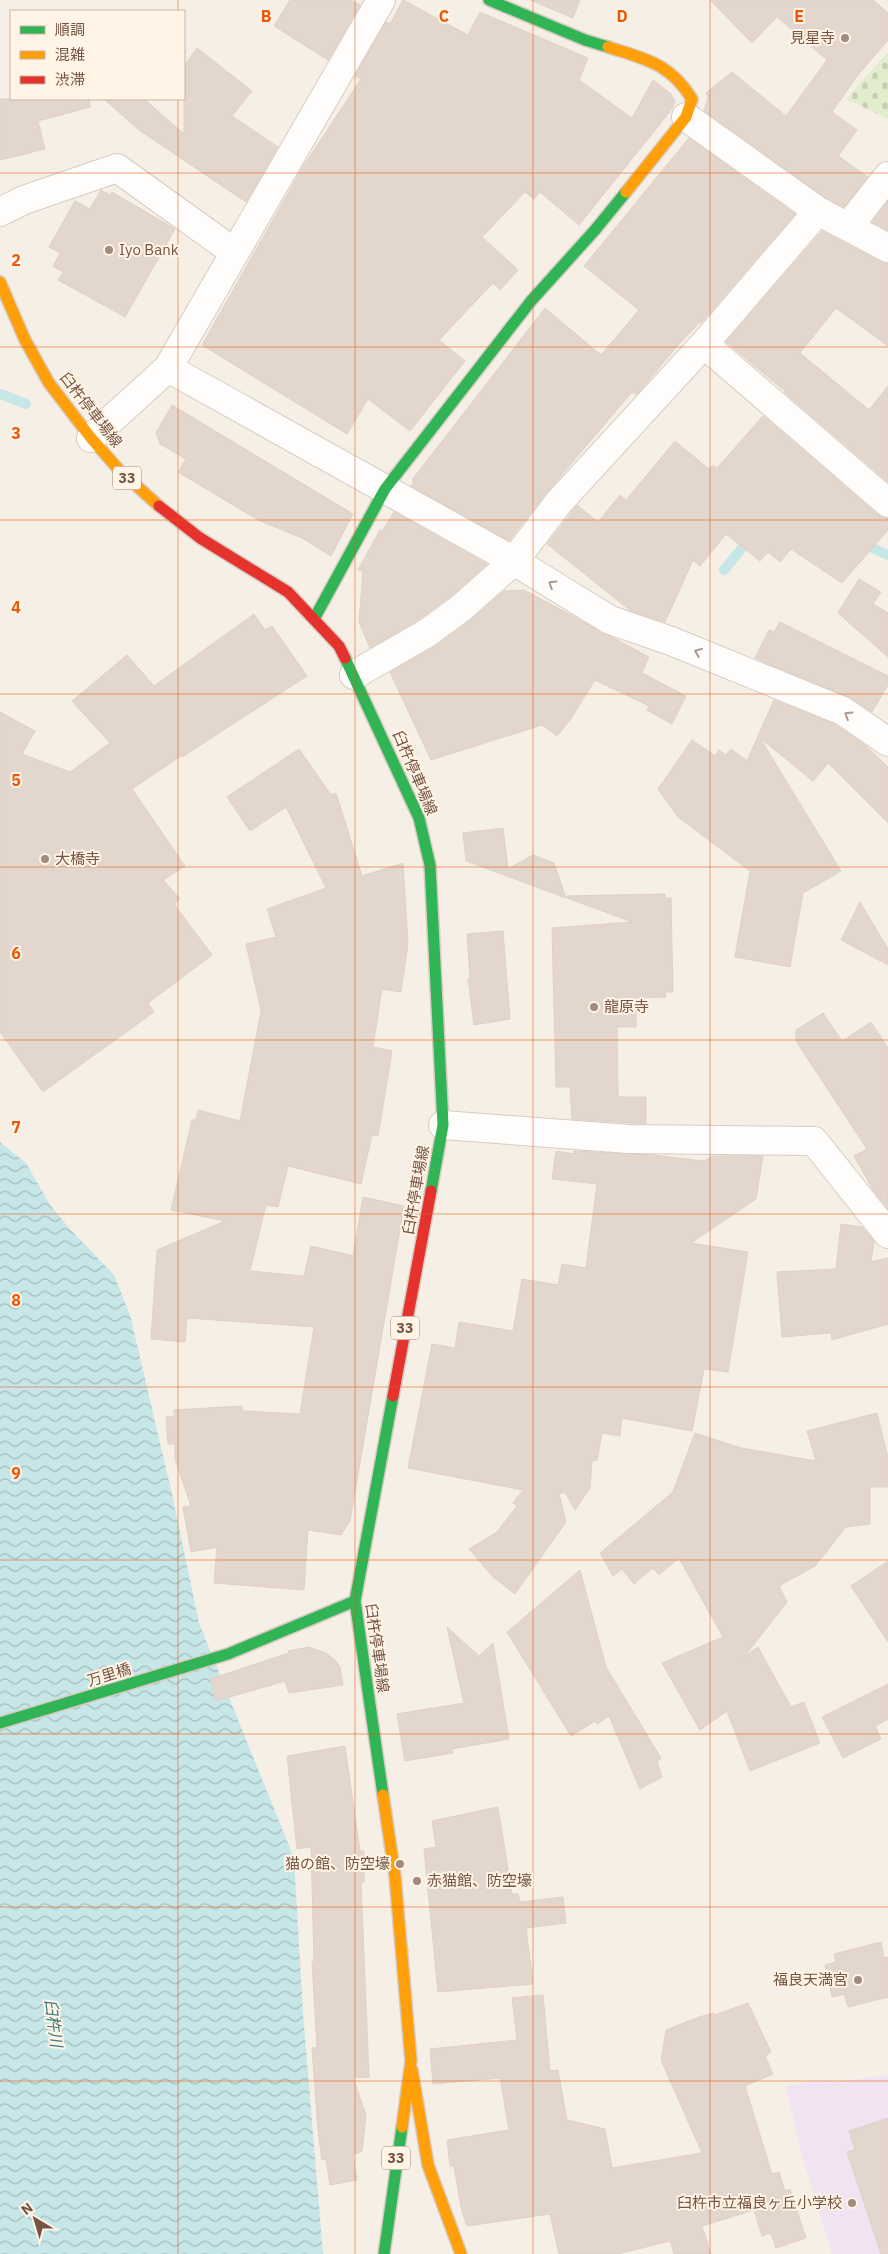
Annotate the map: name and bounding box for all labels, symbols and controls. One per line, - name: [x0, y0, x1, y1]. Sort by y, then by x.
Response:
- text: B: [261, 6, 272, 26]
- text: C: [439, 6, 449, 26]
- text: D: [616, 6, 628, 26]
- text: E: [794, 6, 804, 26]
- legend: [10, 10, 185, 100]
- text: 順調: [55, 20, 85, 39]
- place label: 見星寺: [790, 28, 835, 47]
- marker: 見星寺: [839, 32, 851, 44]
- text: 混雑: [55, 45, 85, 64]
- text: 渋滞: [55, 70, 85, 89]
- place label: Iyo Bank: [119, 240, 179, 259]
- marker: Iyo Bank: [103, 244, 115, 256]
- text: 2: [11, 250, 21, 270]
- street label: 臼杵停車場線: [56, 368, 127, 451]
- text: 3: [11, 423, 21, 443]
- road number: 33: [113, 466, 141, 489]
- one-way arrow: [548, 581, 557, 590]
- text: 4: [11, 597, 21, 617]
- one-way arrow: [694, 648, 703, 659]
- one-way arrow: [844, 711, 853, 721]
- street label: 臼杵停車場線: [389, 728, 442, 818]
- text: 5: [11, 770, 21, 790]
- place label: 大橋寺: [55, 849, 100, 868]
- marker: 大橋寺: [39, 853, 51, 865]
- text: 6: [11, 943, 21, 963]
- place label: 龍原寺: [604, 997, 649, 1016]
- marker: 龍原寺: [588, 1001, 600, 1013]
- text: 7: [11, 1117, 21, 1137]
- street label: 臼杵停車場線: [398, 1144, 433, 1236]
- text: 8: [11, 1290, 21, 1310]
- road number: 33: [391, 1316, 419, 1340]
- text: 9: [11, 1463, 21, 1483]
- street label: 臼杵停車場線: [362, 1602, 393, 1694]
- street label: 万里橋: [85, 1659, 133, 1690]
- place label: 猫の館、防空壕: [285, 1854, 390, 1873]
- marker: 猫の館、防空壕: [394, 1858, 406, 1870]
- place label: 赤猫館、防空壕: [427, 1871, 532, 1890]
- marker: 赤猫館、防空壕: [411, 1875, 423, 1887]
- place label: 福良天満宮: [773, 1970, 848, 1989]
- marker: 福良天満宮: [852, 1974, 864, 1986]
- water label: 臼杵川: [41, 1998, 67, 2050]
- road number: 33: [382, 2146, 410, 2170]
- place label: 臼杵市立福良ヶ丘小学校: [677, 2193, 842, 2212]
- north arrow: [10, 2194, 60, 2244]
- marker: 臼杵市立福良ヶ丘小学校: [846, 2197, 858, 2209]
- text: N: [17, 2199, 37, 2219]

